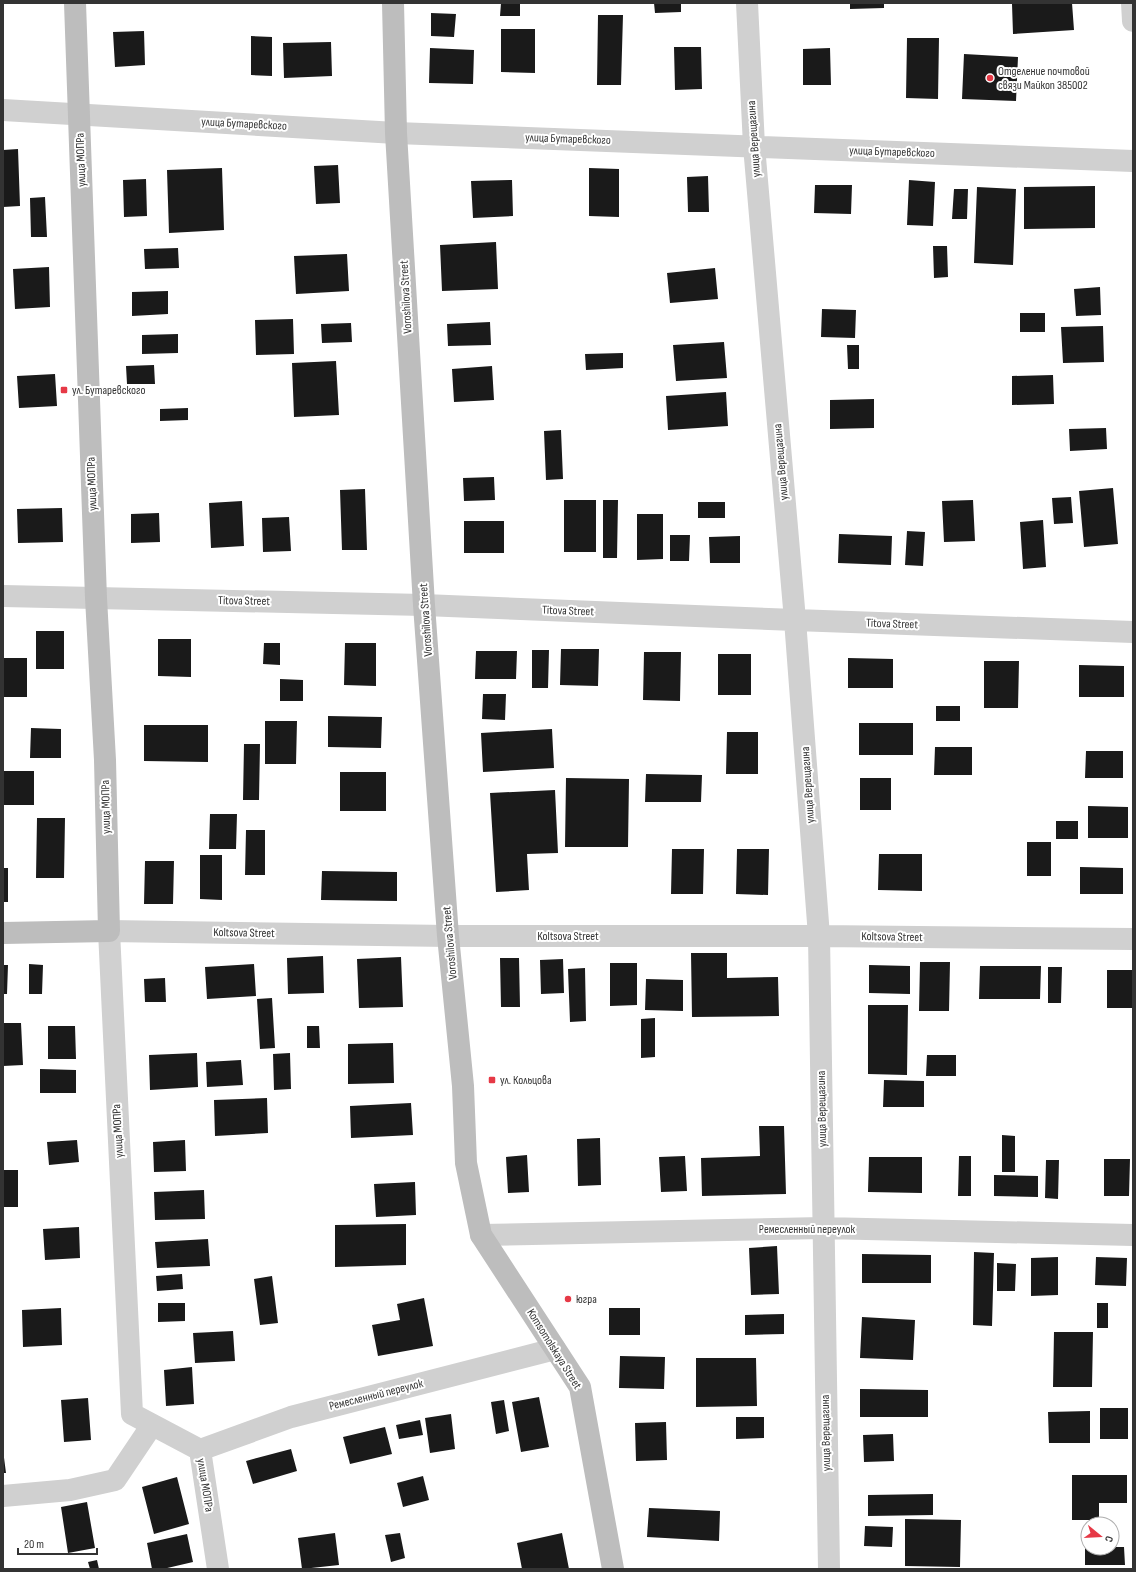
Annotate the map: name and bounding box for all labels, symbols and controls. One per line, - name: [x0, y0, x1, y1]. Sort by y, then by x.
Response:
- place label: Отделение почтовой связи Майкоп 385002: [998, 64, 1090, 93]
- marker: Отделение почтовой связи Майкоп 385002: [985, 73, 995, 83]
- street label: улица Верещагина: [744, 100, 764, 178]
- street label: улица Бутаревского: [201, 114, 287, 134]
- street label: улица Бутаревского: [525, 130, 611, 148]
- street label: улица МОПРа: [73, 132, 89, 187]
- street label: улица Бутаревского: [849, 143, 935, 161]
- street label: Voroshilova Street: [397, 260, 415, 334]
- place label: ул. Бутаревского: [72, 383, 145, 398]
- marker: ул. Бутаревского: [59, 385, 69, 395]
- street label: улица Верещагина: [770, 423, 792, 501]
- street label: улица МОПРа: [84, 456, 100, 511]
- street label: Voroshilova Street: [416, 583, 436, 657]
- street label: Titova Street: [218, 593, 270, 609]
- street label: Titova Street: [542, 603, 595, 619]
- street label: Titova Street: [866, 616, 919, 632]
- street label: улица Верещагина: [798, 746, 818, 824]
- street label: улица МОПРа: [98, 780, 114, 834]
- street label: Voroshilova Street: [439, 905, 461, 980]
- street label: Koltsova Street: [213, 925, 275, 941]
- street label: Koltsova Street: [537, 929, 599, 944]
- street label: Koltsova Street: [861, 929, 923, 945]
- street label: улица Верещагина: [814, 1070, 830, 1147]
- place label: ул. Кольцова: [500, 1073, 552, 1088]
- marker: ул. Кольцова: [487, 1075, 497, 1085]
- street label: улица МОПРа: [109, 1103, 127, 1158]
- street label: Ремесленный переулок: [759, 1222, 856, 1237]
- place label: югра: [576, 1292, 597, 1307]
- marker: югра: [563, 1294, 573, 1304]
- street label: Komsomolskaya Street: [523, 1306, 585, 1392]
- street label: Ремесленный переулок: [327, 1376, 425, 1414]
- street label: улица Верещагина: [818, 1394, 834, 1471]
- street label: улица МОПРа: [193, 1457, 217, 1513]
- north arrow: [1080, 1516, 1120, 1556]
- scale bar: [18, 1530, 97, 1556]
- text: С: [1102, 1534, 1116, 1544]
- text: 20 m: [24, 1537, 44, 1552]

